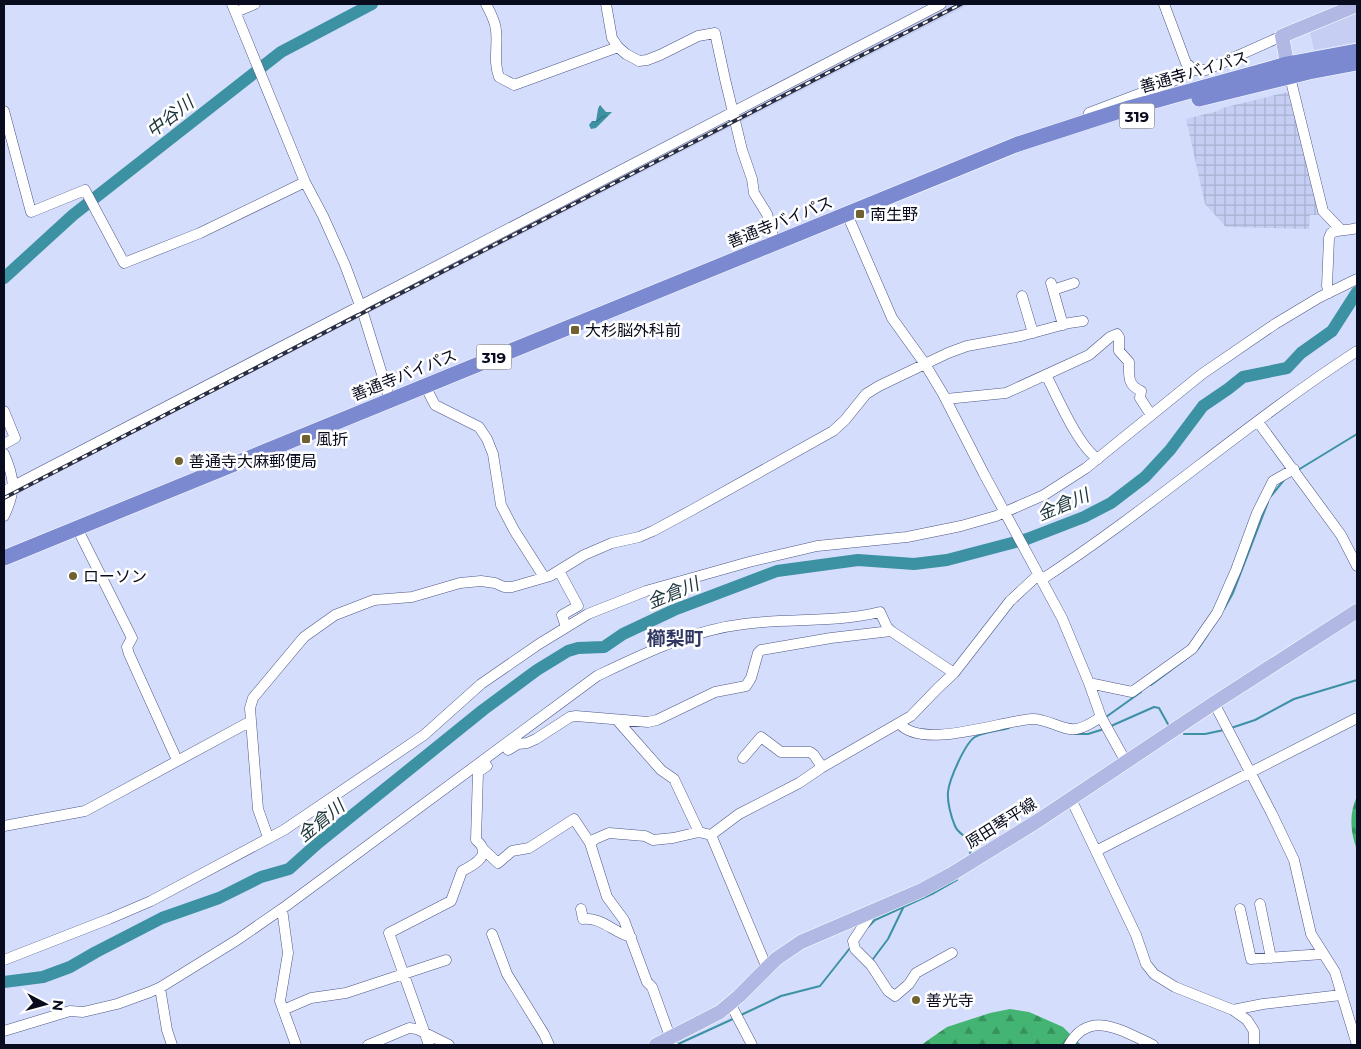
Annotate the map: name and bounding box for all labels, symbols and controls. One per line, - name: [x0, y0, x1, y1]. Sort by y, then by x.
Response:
- street label: 善通寺バイパス: [1138, 47, 1250, 97]
- water label: 中谷川: [142, 90, 200, 142]
- road number: 319: [1120, 104, 1154, 128]
- street label: 善通寺バイパス: [725, 192, 835, 252]
- place label: 南生野: [870, 205, 918, 224]
- marker: 南生野: [854, 208, 866, 220]
- place label: 大杉脳外科前: [585, 321, 681, 340]
- marker: 大杉脳外科前: [569, 324, 581, 336]
- road number: 319: [476, 344, 512, 370]
- street label: 善通寺バイパス: [349, 345, 459, 405]
- place label: 風折: [316, 430, 348, 449]
- marker: 風折: [300, 433, 312, 445]
- place label: 善通寺大麻郵便局: [189, 452, 317, 471]
- marker: 善通寺大麻郵便局: [173, 455, 185, 467]
- water label: 金倉川: [1034, 484, 1094, 526]
- place label: ローソン: [83, 567, 147, 586]
- marker: ローソン: [67, 570, 79, 582]
- water label: 金倉川: [644, 572, 704, 613]
- district label: 櫛梨町: [646, 627, 704, 650]
- water label: 金倉川: [293, 794, 350, 847]
- street label: 原田琴平線: [962, 794, 1040, 852]
- north arrow: [20, 979, 70, 1029]
- place label: 善光寺: [926, 991, 974, 1010]
- marker: 善光寺: [910, 994, 922, 1006]
- text: N: [48, 999, 67, 1012]

